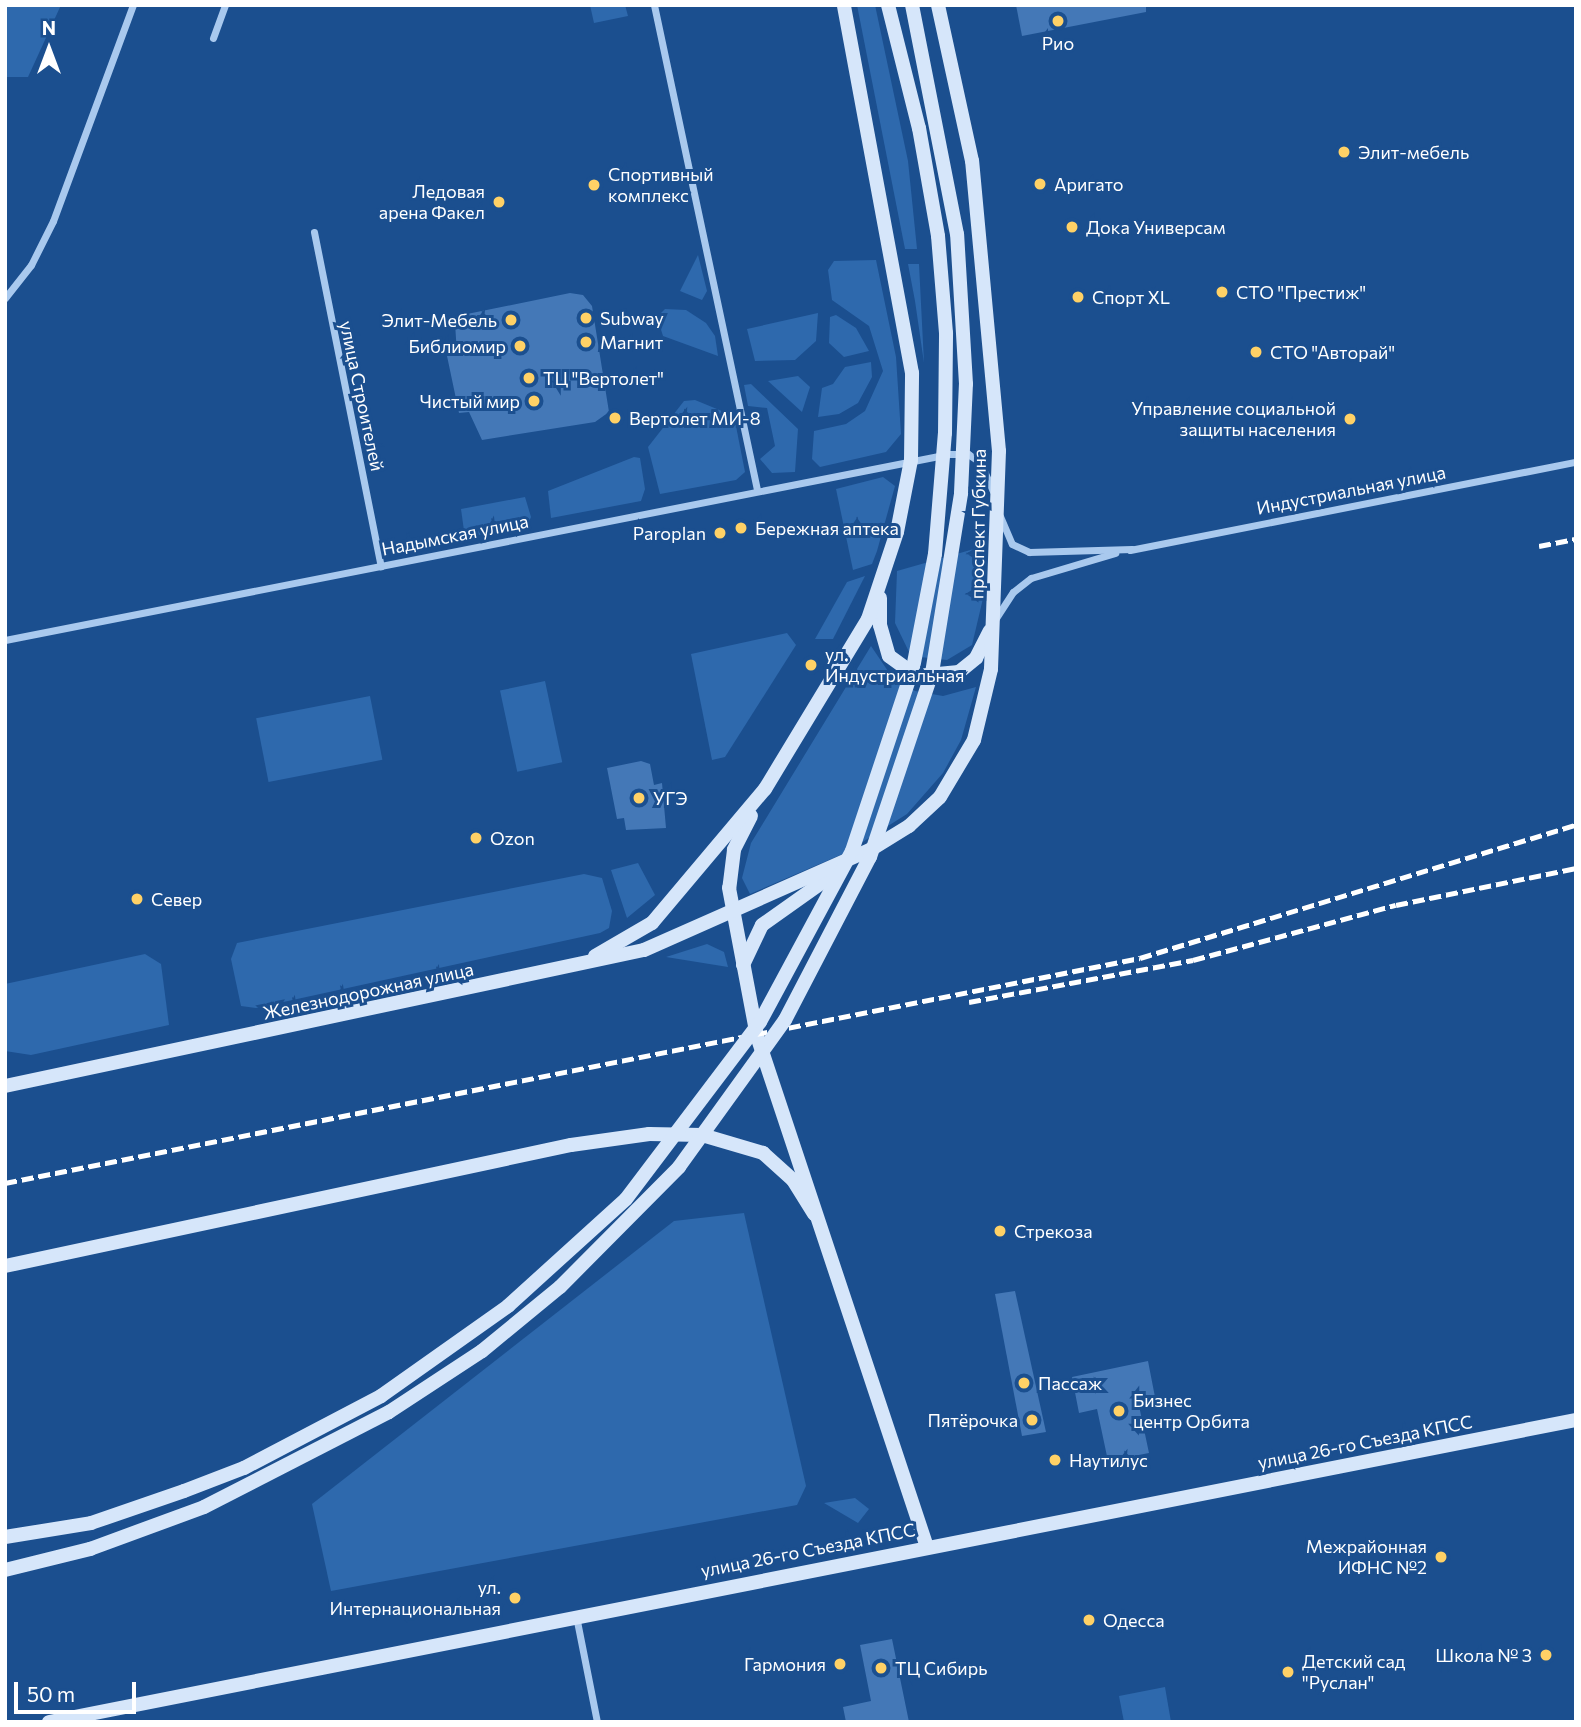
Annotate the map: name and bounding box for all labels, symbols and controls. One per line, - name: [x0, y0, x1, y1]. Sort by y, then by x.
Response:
- marker: Рио: [1050, 13, 1066, 29]
- north arrow: [14, 14, 84, 84]
- text: N: [42, 16, 56, 39]
- place label: Рио: [1042, 32, 1074, 54]
- place label: Элит-мебель: [1358, 141, 1469, 163]
- marker: Элит-мебель: [1336, 144, 1352, 160]
- place label: Спортивный комплекс: [608, 164, 714, 206]
- place label: Аригато: [1054, 173, 1124, 195]
- marker: Аригато: [1032, 176, 1048, 192]
- marker: Спортивный комплекс: [586, 177, 602, 193]
- place label: Ледовая арена Факел: [379, 181, 485, 224]
- marker: Ледовая арена Факел: [491, 194, 507, 210]
- place label: Дока Универсам: [1086, 216, 1225, 238]
- marker: Дока Универсам: [1064, 219, 1080, 235]
- place label: СТО "Престиж": [1236, 281, 1366, 303]
- marker: СТО "Престиж": [1214, 284, 1230, 300]
- place label: Спорт XL: [1092, 286, 1170, 308]
- marker: Спорт XL: [1070, 289, 1086, 305]
- place label: Subway: [600, 307, 664, 329]
- place label: Элит-Мебель: [381, 309, 497, 331]
- marker: Subway: [578, 310, 594, 326]
- marker: Элит-Мебель: [503, 312, 519, 328]
- street label: улица Строителей: [336, 319, 388, 473]
- place label: Магнит: [600, 331, 663, 353]
- marker: Магнит: [578, 334, 594, 350]
- place label: Библиомир: [409, 335, 506, 357]
- marker: Библиомир: [512, 338, 528, 354]
- place label: СТО "Авторай": [1270, 341, 1395, 363]
- marker: СТО "Авторай": [1248, 344, 1264, 360]
- place label: ТЦ "Вертолет": [543, 367, 664, 389]
- marker: ТЦ "Вертолет": [521, 370, 537, 386]
- place label: Чистый мир: [420, 390, 520, 412]
- marker: Чистый мир: [526, 393, 542, 409]
- place label: Управление социальной защиты населения: [1131, 398, 1336, 440]
- place label: Вертолет МИ-8: [629, 407, 761, 429]
- marker: Вертолет МИ-8: [607, 410, 623, 426]
- marker: Управление социальной защиты населения: [1342, 411, 1358, 427]
- street label: проспект Губкина: [966, 449, 990, 599]
- street label: Индустриальная улица: [1255, 461, 1447, 519]
- street label: Надымская улица: [380, 510, 530, 560]
- place label: Бережная аптека: [755, 517, 899, 539]
- marker: Бережная аптека: [733, 520, 749, 536]
- place label: Paroplan: [633, 522, 706, 544]
- marker: Paroplan: [712, 525, 728, 541]
- place label: ул. Индустриальная: [825, 644, 964, 686]
- marker: ул. Индустриальная: [803, 657, 819, 673]
- place label: УГЭ: [653, 787, 688, 809]
- marker: УГЭ: [631, 790, 647, 806]
- place label: Ozon: [490, 827, 535, 849]
- marker: Ozon: [468, 830, 484, 846]
- place label: Север: [151, 888, 202, 910]
- marker: Север: [129, 891, 145, 907]
- street label: Железнодорожная улица: [261, 958, 475, 1024]
- place label: Стрекоза: [1014, 1220, 1093, 1242]
- marker: Стрекоза: [992, 1223, 1008, 1239]
- place label: Пассаж: [1038, 1372, 1102, 1394]
- marker: Пассаж: [1016, 1375, 1032, 1391]
- place label: Бизнес центр Орбита: [1133, 1390, 1250, 1432]
- marker: Бизнес центр Орбита: [1111, 1403, 1127, 1419]
- place label: Пятёрочка: [927, 1409, 1018, 1431]
- street label: улица 26-го Съезда КПСС: [1256, 1411, 1474, 1473]
- marker: Пятёрочка: [1024, 1412, 1040, 1428]
- place label: Наутилус: [1069, 1449, 1148, 1471]
- marker: Наутилус: [1047, 1452, 1063, 1468]
- street label: улица 26-го Съезда КПСС: [699, 1519, 917, 1581]
- place label: Межрайонная ИФНС №2: [1306, 1536, 1427, 1578]
- marker: Межрайонная ИФНС №2: [1433, 1549, 1449, 1565]
- place label: ул. Интернациональная: [329, 1577, 501, 1620]
- marker: ул. Интернациональная: [507, 1590, 523, 1606]
- place label: Одесса: [1103, 1609, 1165, 1631]
- marker: Одесса: [1081, 1612, 1097, 1628]
- place label: Школа № 3: [1435, 1644, 1532, 1666]
- marker: Школа № 3: [1538, 1647, 1554, 1663]
- place label: Детский сад "Руслан": [1302, 1651, 1405, 1694]
- place label: Гармония: [744, 1653, 826, 1675]
- marker: Гармония: [832, 1656, 848, 1672]
- place label: ТЦ Сибирь: [895, 1657, 987, 1679]
- marker: ТЦ Сибирь: [873, 1660, 889, 1676]
- marker: Детский сад "Руслан": [1280, 1664, 1296, 1680]
- scale bar: [18, 1668, 140, 1712]
- text: 50 m: [27, 1681, 75, 1706]

